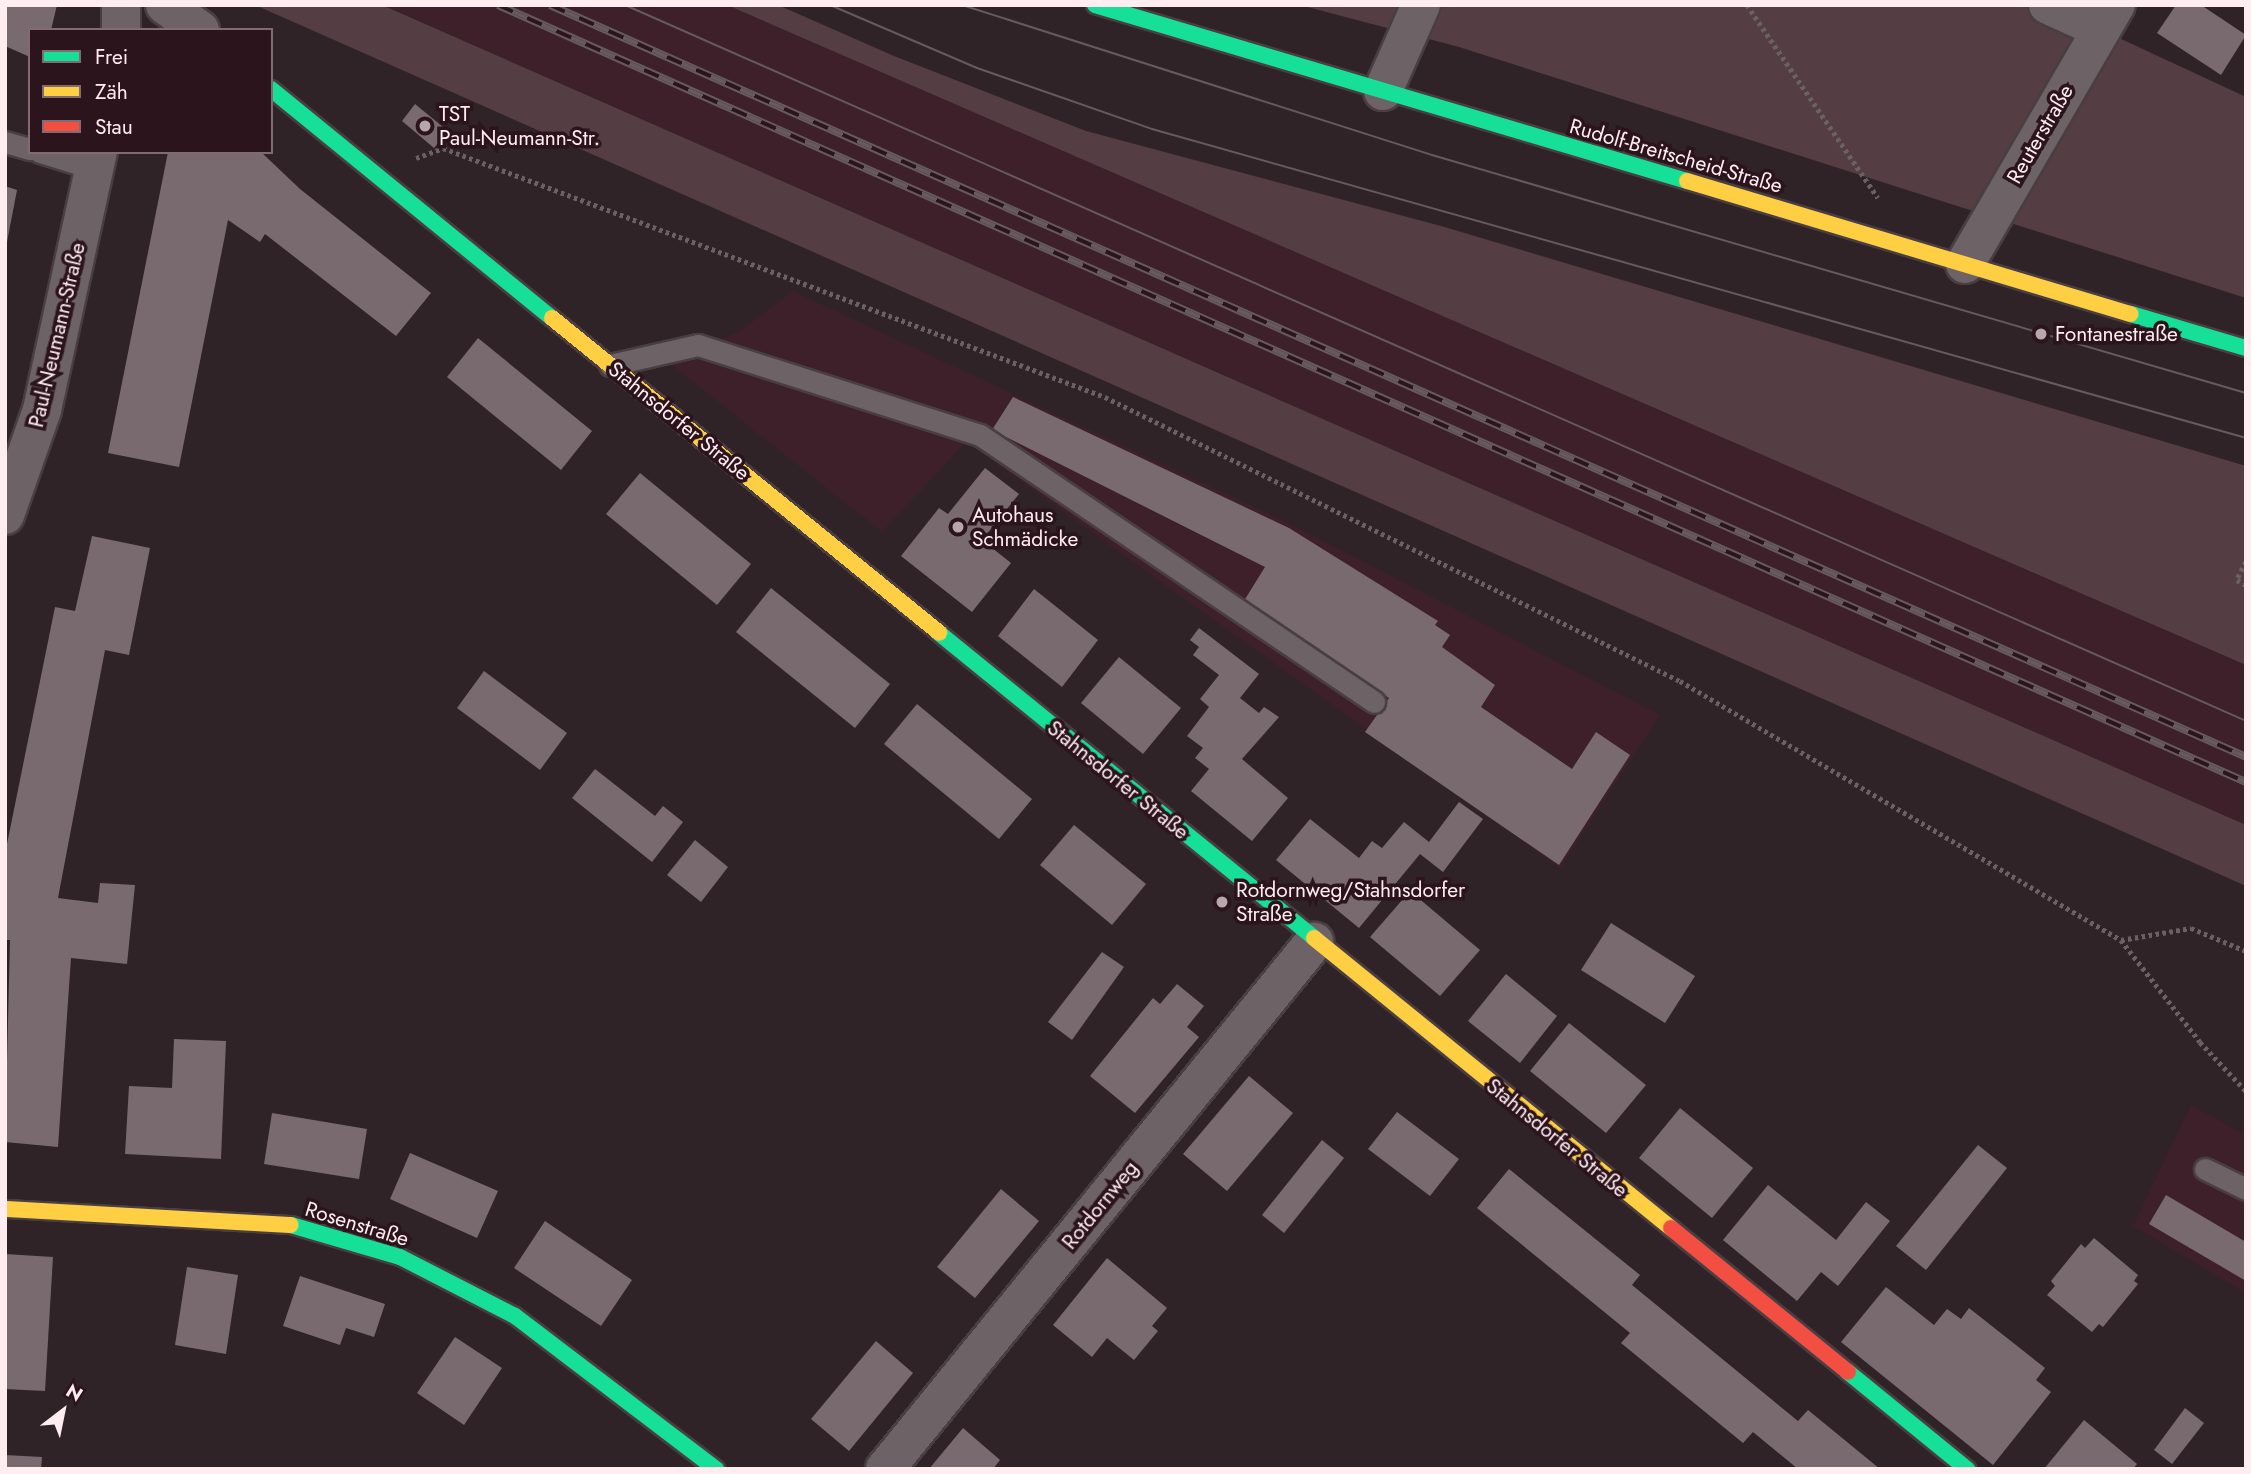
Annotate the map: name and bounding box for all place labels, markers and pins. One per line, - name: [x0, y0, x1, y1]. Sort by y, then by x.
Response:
- place label: TST Paul-Neumann-Str.: [439, 101, 600, 151]
- marker: TST Paul-Neumann-Str.: [417, 118, 433, 134]
- place label: Fontanestraße: [2055, 321, 2178, 347]
- marker: Fontanestraße: [2033, 326, 2049, 342]
- place label: Autohaus Schmädicke: [972, 502, 1078, 552]
- marker: Autohaus Schmädicke: [950, 519, 966, 535]
- place label: Rotdornweg/Stahnsdorfer Straße: [1236, 877, 1465, 927]
- marker: Rotdornweg/Stahnsdorfer Straße: [1214, 894, 1230, 910]

